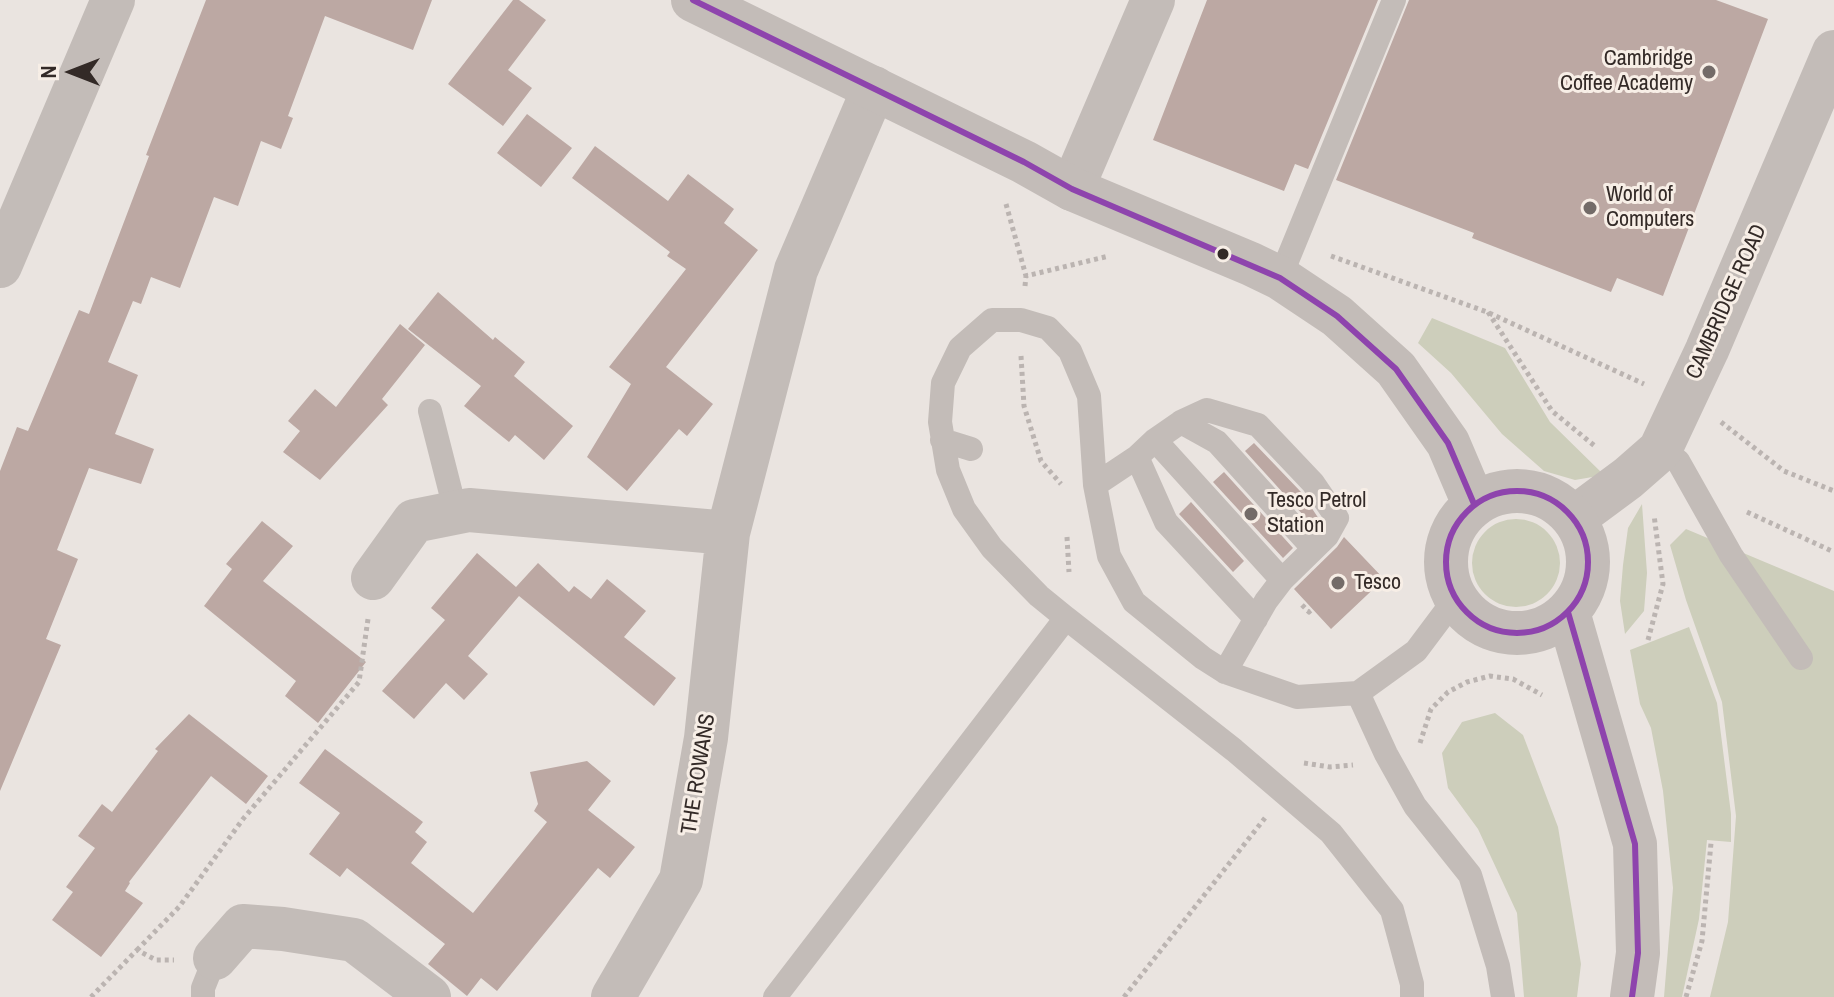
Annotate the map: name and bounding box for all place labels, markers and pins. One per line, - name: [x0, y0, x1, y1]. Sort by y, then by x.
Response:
- place label: Cambridge Coffee Academy: [1560, 46, 1693, 98]
- marker: Cambridge Coffee Academy: [1700, 63, 1718, 81]
- place label: World of Computers: [1606, 182, 1694, 234]
- marker: World of Computers: [1581, 199, 1599, 217]
- unlabelled marker: [1215, 246, 1231, 262]
- place label: Tesco Petrol Station: [1267, 488, 1366, 540]
- marker: Tesco Petrol Station: [1242, 505, 1260, 523]
- place label: Tesco: [1354, 570, 1401, 596]
- marker: Tesco: [1329, 574, 1347, 592]

